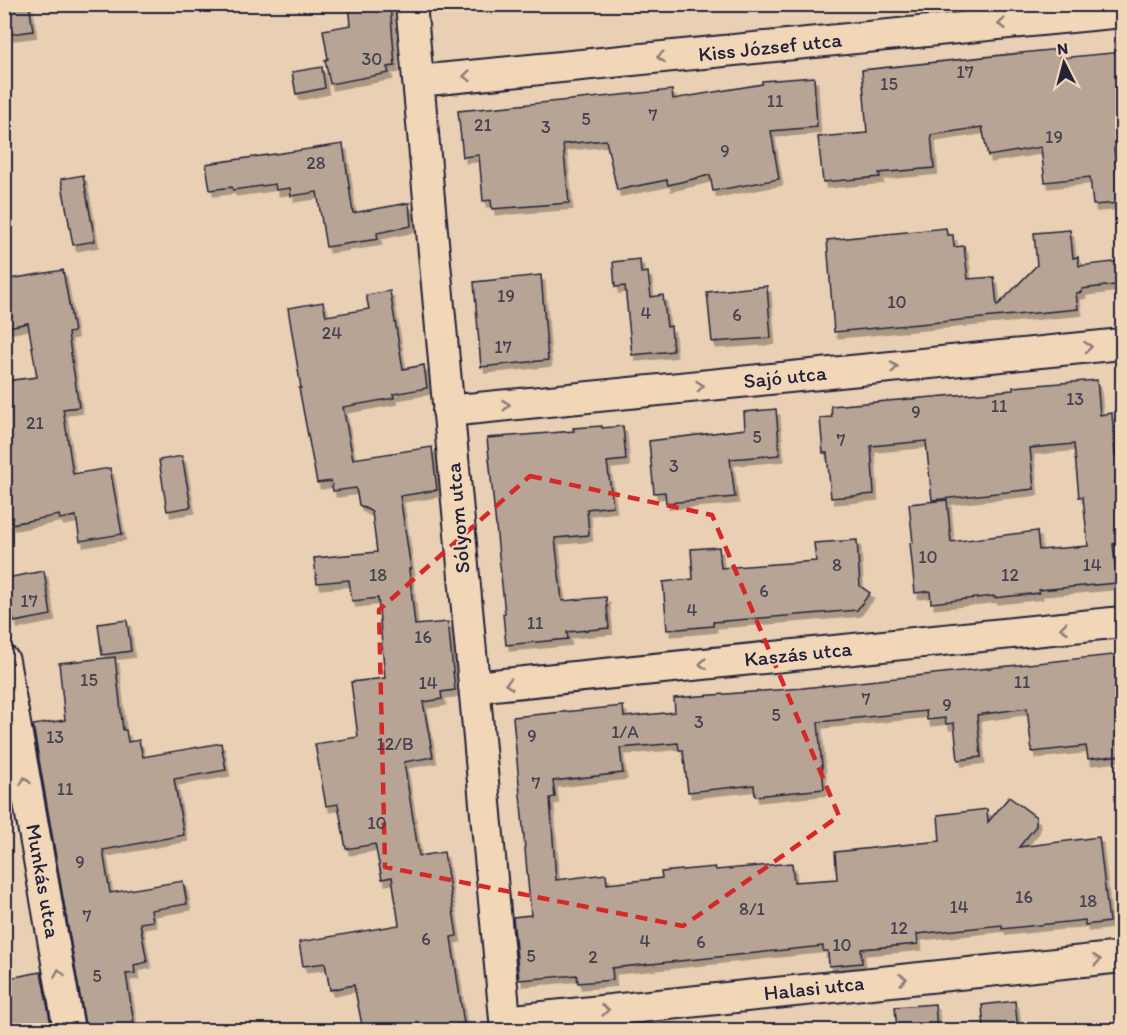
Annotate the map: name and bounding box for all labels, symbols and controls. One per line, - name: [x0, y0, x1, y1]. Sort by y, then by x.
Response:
- one-way arrow: [997, 17, 1006, 30]
- street label: Kiss József utca: [697, 27, 843, 66]
- north arrow: [1034, 33, 1094, 93]
- text: N: [1056, 39, 1069, 59]
- house number: 30: [362, 48, 382, 70]
- one-way arrow: [657, 50, 666, 63]
- house number: 17: [956, 61, 974, 83]
- one-way arrow: [463, 69, 472, 82]
- house number: 15: [880, 73, 898, 95]
- house number: 11: [767, 90, 783, 112]
- house number: 7: [649, 104, 658, 126]
- house number: 5: [581, 108, 591, 130]
- house number: 21: [474, 114, 492, 136]
- house number: 3: [541, 116, 551, 138]
- house number: 19: [1045, 126, 1063, 148]
- house number: 9: [720, 140, 730, 162]
- house number: 28: [306, 152, 326, 174]
- house number: 19: [497, 285, 515, 307]
- house number: 10: [887, 291, 907, 313]
- house number: 4: [641, 302, 652, 324]
- house number: 6: [732, 304, 742, 326]
- house number: 24: [322, 322, 342, 344]
- house number: 17: [494, 336, 512, 358]
- one-way arrow: [1084, 341, 1093, 354]
- street label: Sajó utca: [742, 360, 828, 393]
- one-way arrow: [890, 361, 899, 374]
- one-way arrow: [696, 380, 705, 393]
- house number: 13: [1066, 388, 1084, 410]
- house number: 11: [991, 395, 1007, 417]
- one-way arrow: [502, 399, 511, 412]
- house number: 9: [911, 401, 921, 423]
- house number: 21: [26, 412, 44, 434]
- house number: 5: [752, 426, 762, 448]
- house number: 7: [837, 429, 846, 451]
- house number: 3: [669, 455, 679, 477]
- street label: Sólyom utca: [440, 461, 475, 575]
- house number: 10: [918, 546, 938, 568]
- house number: 8: [832, 554, 842, 576]
- house number: 14: [1082, 554, 1102, 576]
- house number: 18: [369, 564, 387, 586]
- house number: 12: [1001, 564, 1019, 586]
- house number: 6: [759, 580, 769, 602]
- house number: 17: [20, 590, 38, 612]
- house number: 4: [687, 599, 698, 621]
- house number: 11: [527, 612, 543, 634]
- one-way arrow: [1060, 621, 1069, 634]
- house number: 16: [414, 626, 432, 648]
- street label: Kaszás utca: [743, 635, 853, 672]
- one-way arrow: [699, 657, 708, 670]
- house number: 15: [80, 669, 98, 691]
- house number: 11: [1014, 671, 1030, 693]
- house number: 14: [418, 672, 438, 694]
- one-way arrow: [505, 677, 514, 690]
- house number: 7: [862, 688, 871, 710]
- house number: 9: [942, 694, 952, 716]
- house number: 5: [771, 704, 781, 726]
- house number: 3: [694, 711, 704, 733]
- house number: 1/A: [611, 721, 639, 743]
- house number: 9: [527, 725, 537, 747]
- house number: 13: [46, 726, 64, 748]
- house number: 12/B: [376, 733, 414, 755]
- house number: 7: [532, 772, 541, 794]
- one-way arrow: [20, 776, 32, 785]
- house number: 11: [57, 778, 73, 800]
- house number: 10: [367, 812, 387, 834]
- street label: Munkás utca: [21, 822, 66, 940]
- house number: 9: [75, 851, 85, 873]
- house number: 16: [1015, 886, 1033, 908]
- house number: 18: [1079, 890, 1097, 912]
- house number: 14: [949, 896, 969, 918]
- house number: 8/1: [739, 898, 765, 920]
- house number: 7: [83, 905, 92, 927]
- house number: 12: [890, 917, 908, 939]
- house number: 6: [421, 928, 431, 950]
- house number: 4: [640, 930, 651, 952]
- house number: 6: [696, 931, 706, 953]
- house number: 10: [832, 934, 852, 956]
- house number: 5: [526, 945, 536, 967]
- house number: 2: [588, 946, 598, 968]
- one-way arrow: [1093, 954, 1102, 967]
- house number: 5: [92, 965, 102, 987]
- one-way arrow: [53, 968, 65, 978]
- street label: Halasi utca: [762, 970, 865, 1005]
- one-way arrow: [899, 973, 908, 986]
- one-way arrow: [600, 1005, 609, 1017]

